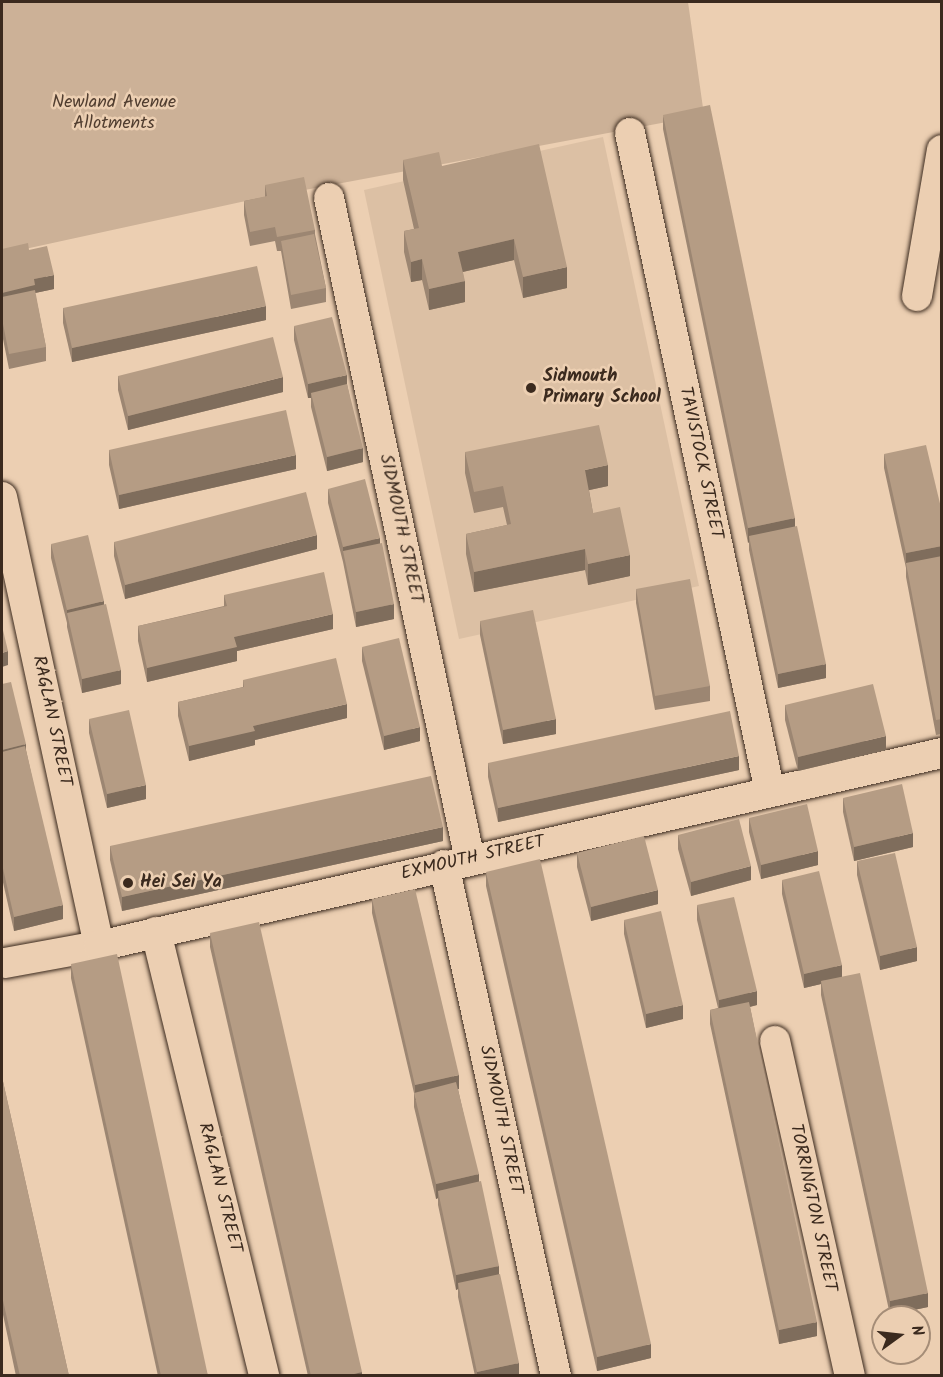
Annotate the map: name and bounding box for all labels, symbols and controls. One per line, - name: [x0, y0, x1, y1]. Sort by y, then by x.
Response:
- park label: Newland Avenue Allotments: [52, 93, 176, 136]
- place label: Sidmouth Primary School: [543, 367, 661, 410]
- marker: Sidmouth Primary School: [524, 381, 538, 395]
- street label: TAVISTOCK STREET: [673, 385, 727, 541]
- street label: SIDMOUTH STREET: [374, 452, 426, 606]
- street label: RAGLAN STREET: [27, 654, 75, 788]
- street label: EXMOUTH STREET: [399, 832, 547, 886]
- place label: Hei Sei Ya: [140, 872, 222, 894]
- marker: Hei Sei Ya: [121, 876, 135, 890]
- street label: SIDMOUTH STREET: [474, 1043, 526, 1197]
- street label: RAGLAN STREET: [192, 1121, 246, 1255]
- street label: TORRINGTON STREET: [784, 1122, 840, 1294]
- north arrow: [871, 1305, 931, 1365]
- text: N: [904, 1323, 930, 1339]

